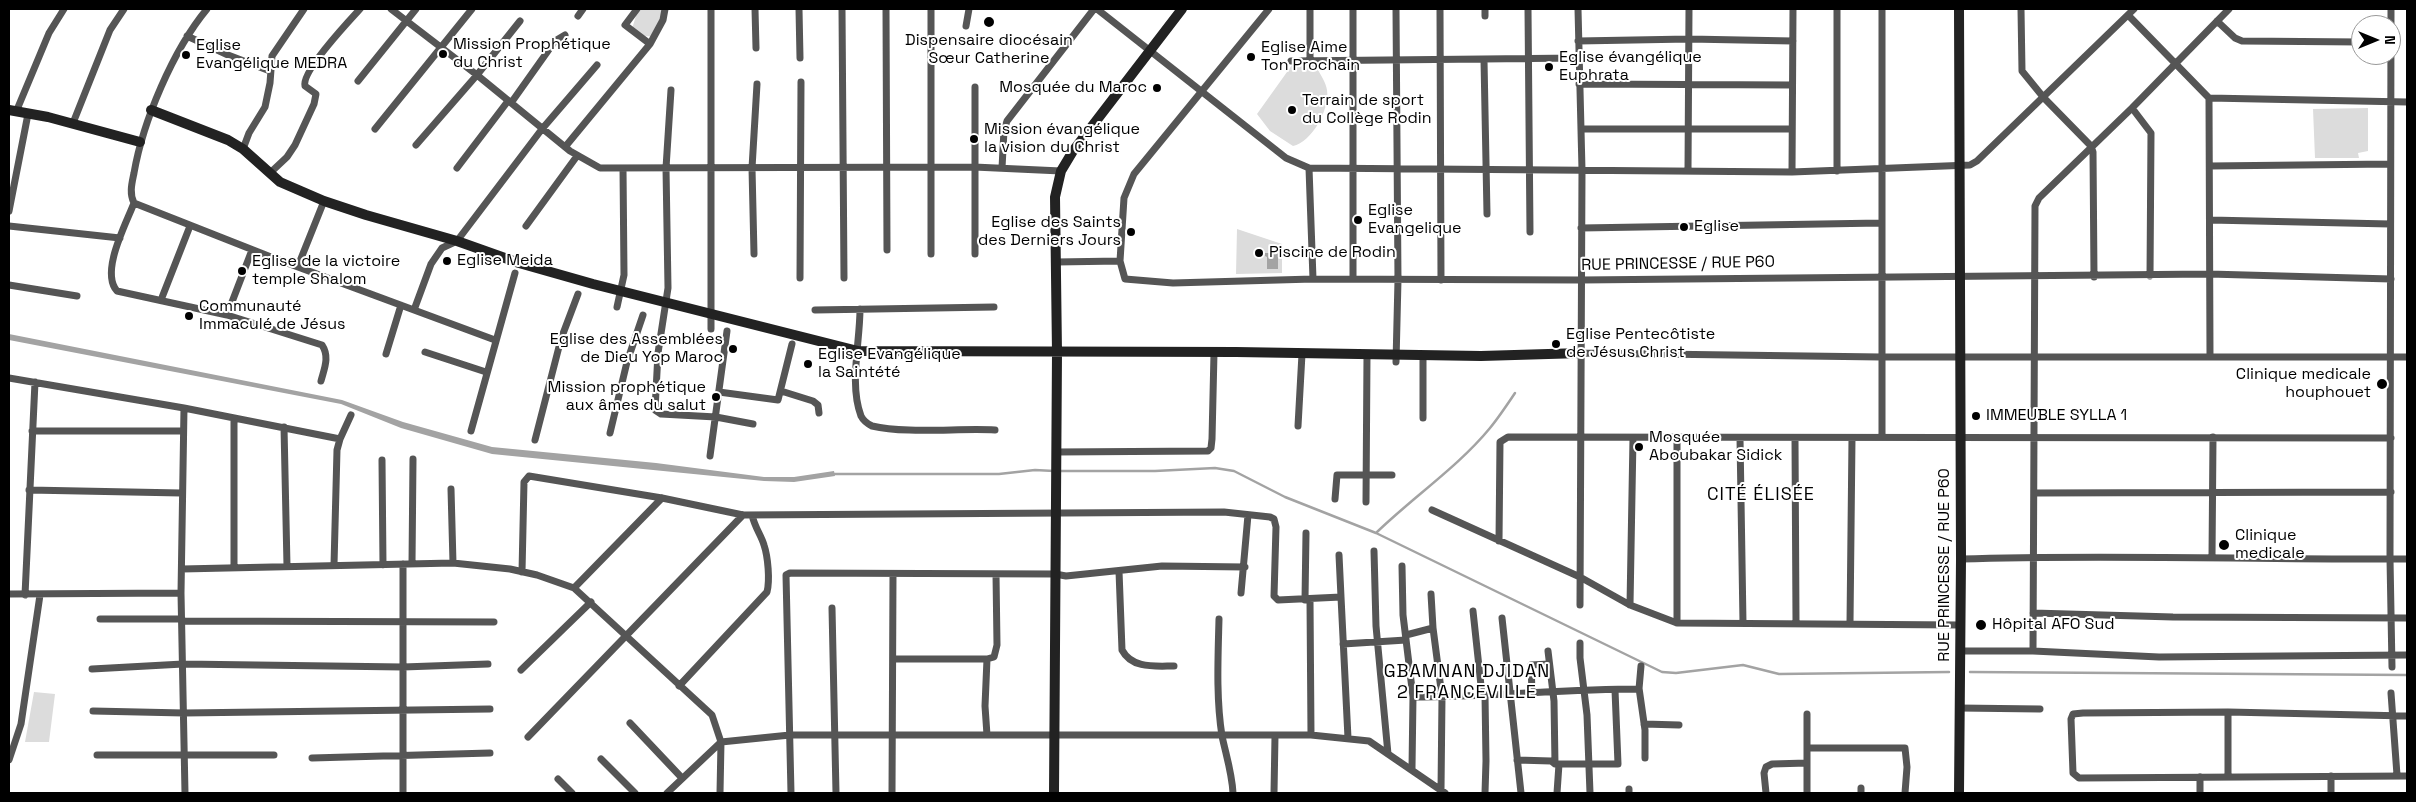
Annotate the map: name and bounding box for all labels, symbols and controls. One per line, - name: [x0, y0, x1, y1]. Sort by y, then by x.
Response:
- marker: Dispensaire diocésain Sœur Catherine: [982, 15, 996, 29]
- north arrow: [2351, 15, 2401, 65]
- place label: Dispensaire diocésain Sœur Catherine: [905, 31, 1073, 69]
- place label: Mission Prophétique du Christ: [453, 35, 611, 73]
- text: N: [2381, 35, 2399, 45]
- place label: Eglise Evangélique MEDRA: [196, 36, 347, 74]
- place label: Eglise Aime Ton Prochain: [1261, 38, 1360, 76]
- marker: Mission Prophétique du Christ: [437, 48, 449, 60]
- place label: Eglise évangélique Euphrata: [1559, 48, 1702, 86]
- marker: Eglise Evangélique MEDRA: [180, 49, 192, 61]
- marker: Eglise Aime Ton Prochain: [1245, 51, 1257, 63]
- marker: Eglise évangélique Euphrata: [1543, 61, 1555, 73]
- place label: Mosquée du Maroc: [999, 78, 1147, 98]
- marker: Mosquée du Maroc: [1151, 82, 1163, 94]
- place label: Terrain de sport du Collège Rodin: [1302, 91, 1432, 129]
- marker: Terrain de sport du Collège Rodin: [1286, 104, 1298, 116]
- place label: Mission évangélique la vision du Christ: [984, 120, 1140, 158]
- marker: Mission évangélique la vision du Christ: [968, 133, 980, 145]
- place label: Eglise Evangelique: [1368, 201, 1462, 239]
- place label: Eglise des Saints des Derniers Jours: [978, 213, 1121, 251]
- marker: Eglise Evangelique: [1352, 214, 1364, 226]
- place label: Eglise: [1694, 217, 1739, 237]
- marker: Eglise: [1678, 221, 1690, 233]
- marker: Eglise des Saints des Derniers Jours: [1125, 226, 1137, 238]
- place label: Piscine de Rodin: [1269, 243, 1396, 263]
- marker: Piscine de Rodin: [1253, 247, 1265, 259]
- place label: Eglise Meida: [457, 251, 553, 271]
- place label: Eglise de la victoire temple Shalom: [252, 252, 400, 290]
- street label: RUE PRINCESSE / RUE P60: [1581, 253, 1775, 275]
- marker: Eglise Meida: [441, 255, 453, 267]
- marker: Eglise de la victoire temple Shalom: [236, 265, 248, 277]
- place label: Communauté Immaculé de Jésus: [199, 297, 345, 335]
- marker: Communauté Immaculé de Jésus: [183, 310, 195, 322]
- place label: Eglise Pentecôtiste de Jésus Christ: [1566, 325, 1715, 363]
- place label: Eglise des Assemblées de Dieu Yop Maroc: [550, 330, 723, 368]
- marker: Eglise Pentecôtiste de Jésus Christ: [1550, 338, 1562, 350]
- marker: Eglise des Assemblées de Dieu Yop Maroc: [727, 343, 739, 355]
- place label: Eglise Evangélique la Saintété: [818, 345, 961, 383]
- marker: Eglise Evangélique la Saintété: [802, 358, 814, 370]
- place label: Clinique medicale houphouet: [2236, 365, 2371, 403]
- marker: Clinique medicale houphouet: [2375, 377, 2389, 391]
- place label: Mission prophétique aux âmes du salut: [548, 378, 706, 416]
- marker: Mission prophétique aux âmes du salut: [710, 391, 722, 403]
- place label: IMMEUBLE SYLLA 1: [1986, 406, 2127, 426]
- marker: IMMEUBLE SYLLA 1: [1970, 410, 1982, 422]
- place label: Mosquée Aboubakar Sidick: [1649, 428, 1782, 466]
- marker: Mosquée Aboubakar Sidick: [1633, 441, 1645, 453]
- street label: RUE PRINCESSE / RUE P60: [1935, 468, 1955, 662]
- district label: CITÉ ÉLISÉE: [1706, 484, 1816, 506]
- place label: Clinique medicale: [2235, 526, 2305, 564]
- marker: Clinique medicale: [2217, 538, 2231, 552]
- place label: Hôpital AFO Sud: [1992, 615, 2114, 635]
- marker: Hôpital AFO Sud: [1974, 618, 1988, 632]
- district label: GBAMNAN DJIDAN 2 FRANCEVILLE: [1382, 661, 1552, 704]

